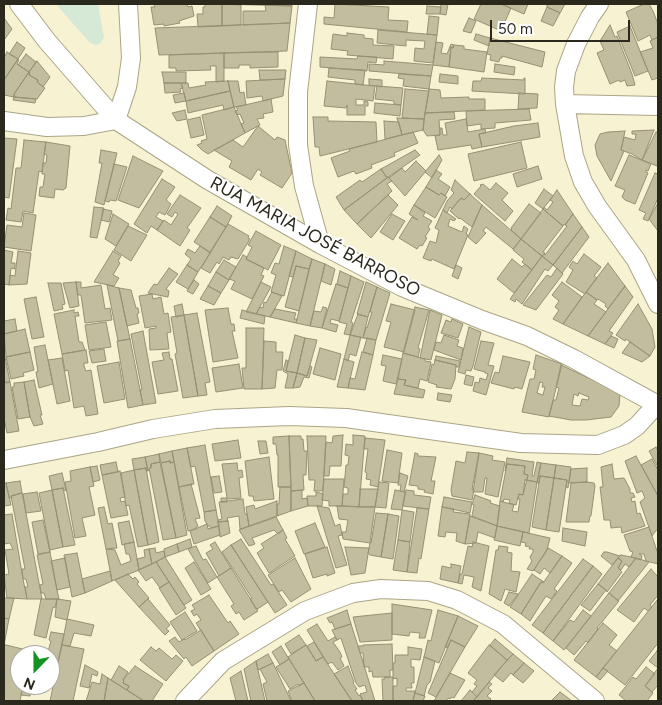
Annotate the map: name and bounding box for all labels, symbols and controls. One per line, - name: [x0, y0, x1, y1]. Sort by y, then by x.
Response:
- scale bar: [492, 10, 632, 42]
- text: 50 m: [498, 20, 533, 38]
- street label: RUA MARIA JOSÉ BARROSO: [206, 172, 424, 302]
- north arrow: [10, 645, 60, 695]
- text: N: [21, 674, 38, 693]

